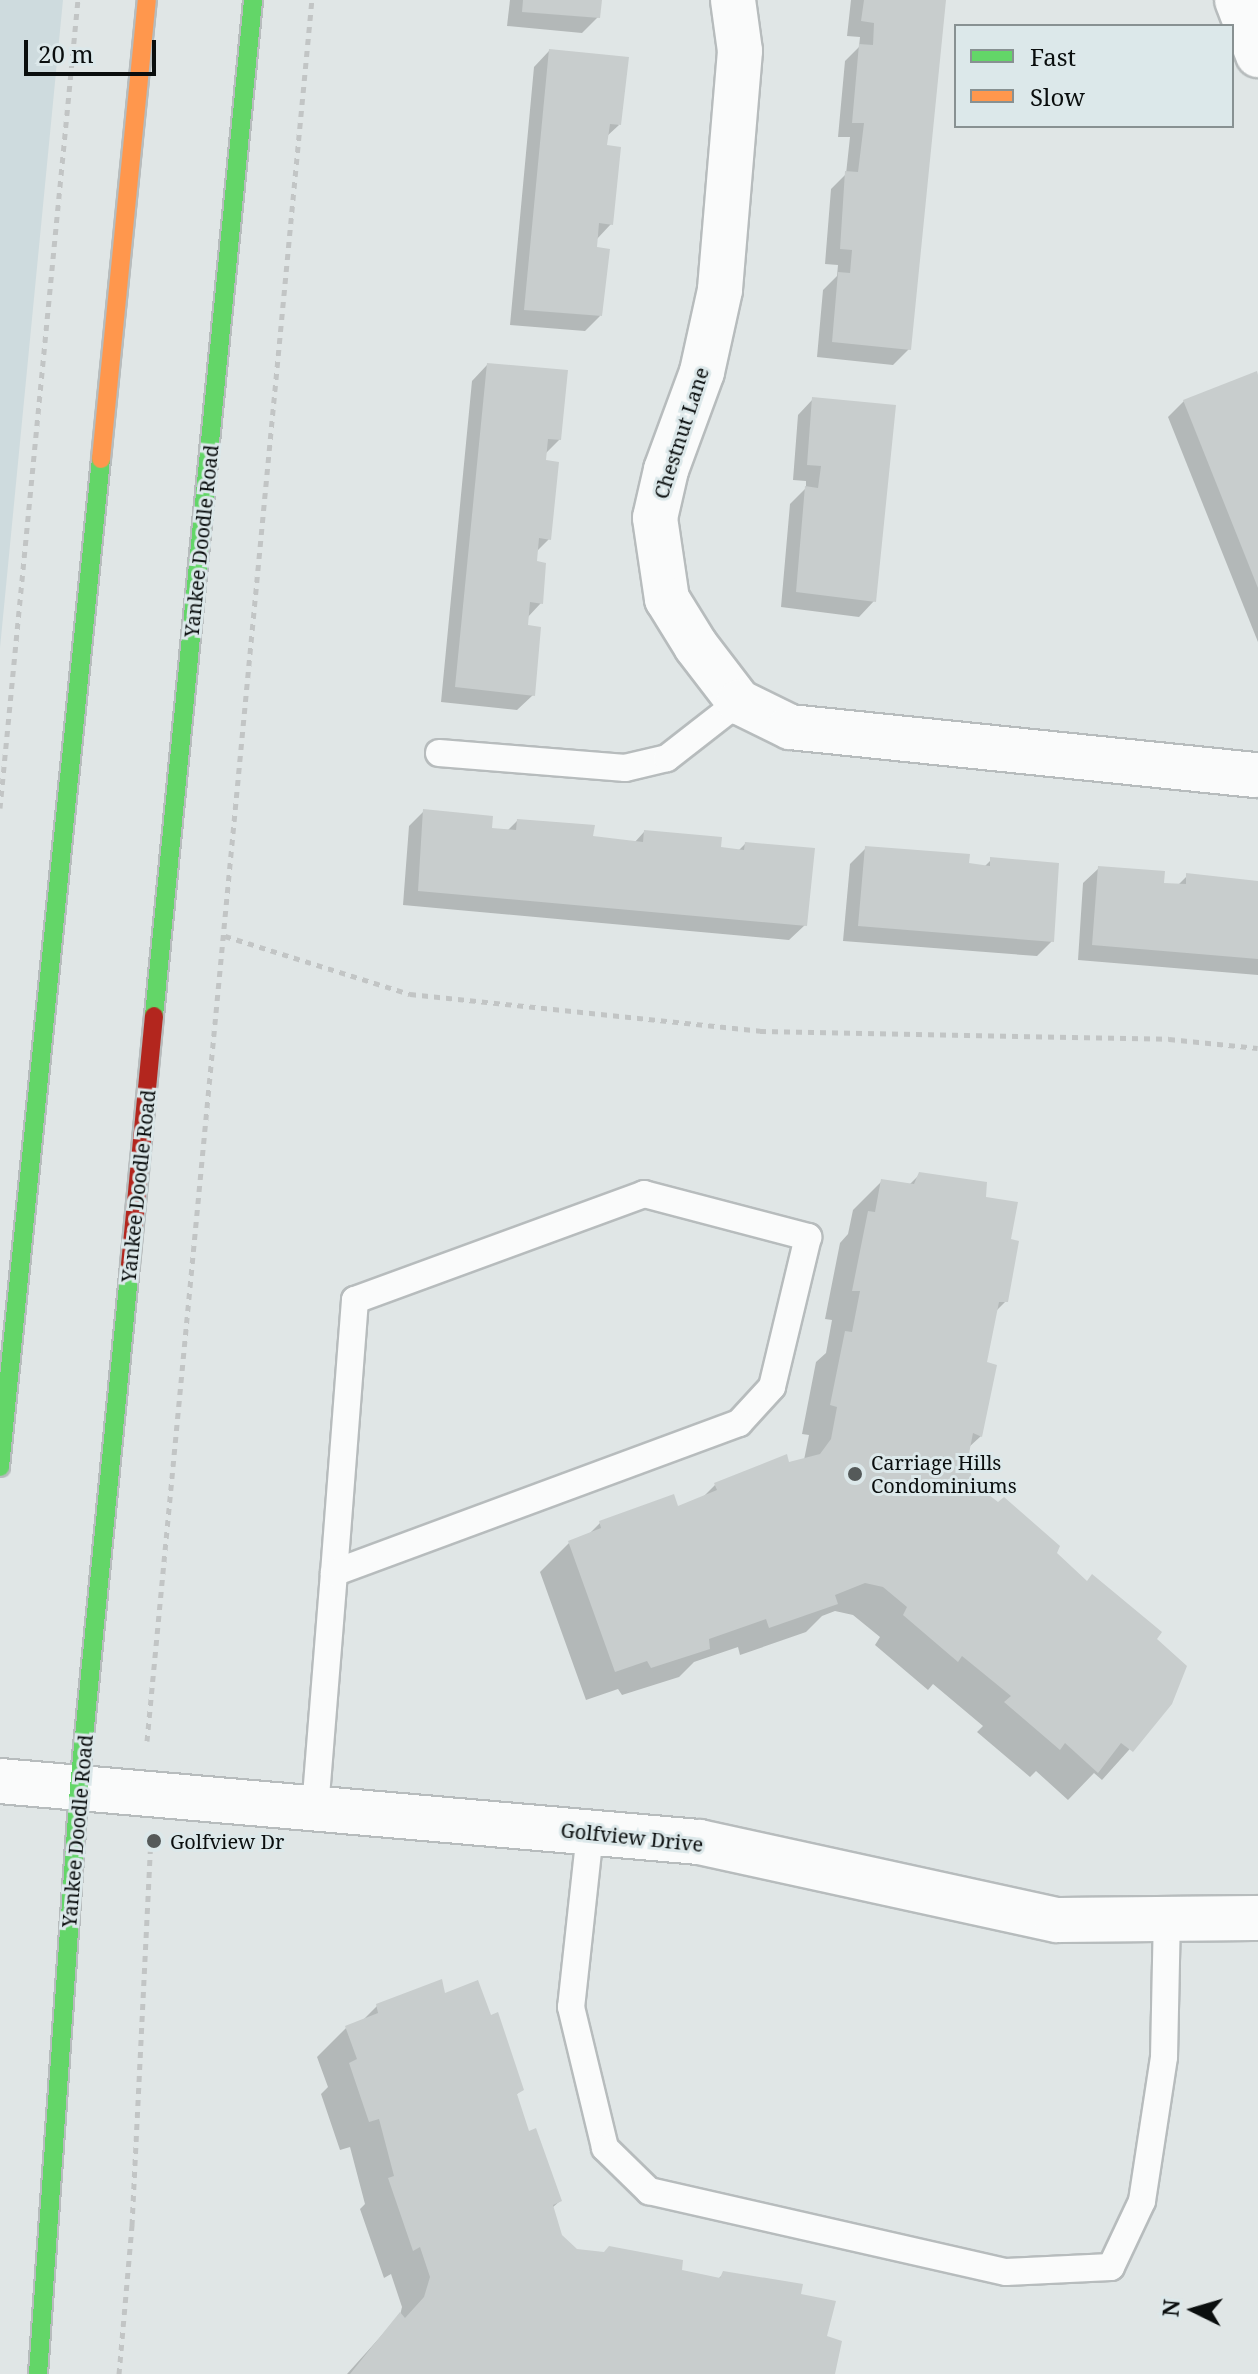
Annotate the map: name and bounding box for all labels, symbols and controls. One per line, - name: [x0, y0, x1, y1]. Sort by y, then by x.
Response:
- scale bar: [28, 24, 160, 74]
- legend: [954, 24, 1234, 128]
- text: 20 m: [38, 37, 94, 70]
- text: Fast: [1030, 40, 1076, 73]
- text: Slow: [1030, 80, 1085, 113]
- street label: Chestnut Lane: [648, 364, 714, 502]
- street label: Yankee Doodle Road: [179, 443, 223, 639]
- street label: Yankee Doodle Road: [116, 1088, 160, 1284]
- place label: Carriage Hills Condominiums: [871, 1450, 1017, 1497]
- marker: Carriage Hills Condominiums: [846, 1465, 864, 1483]
- street label: Yankee Doodle Road: [57, 1734, 97, 1928]
- street label: Golfview Drive: [560, 1818, 704, 1856]
- place label: Golfview Dr: [170, 1829, 284, 1853]
- marker: Golfview Dr: [145, 1832, 163, 1850]
- north arrow: [1154, 2270, 1234, 2350]
- text: N: [1154, 2298, 1186, 2318]

